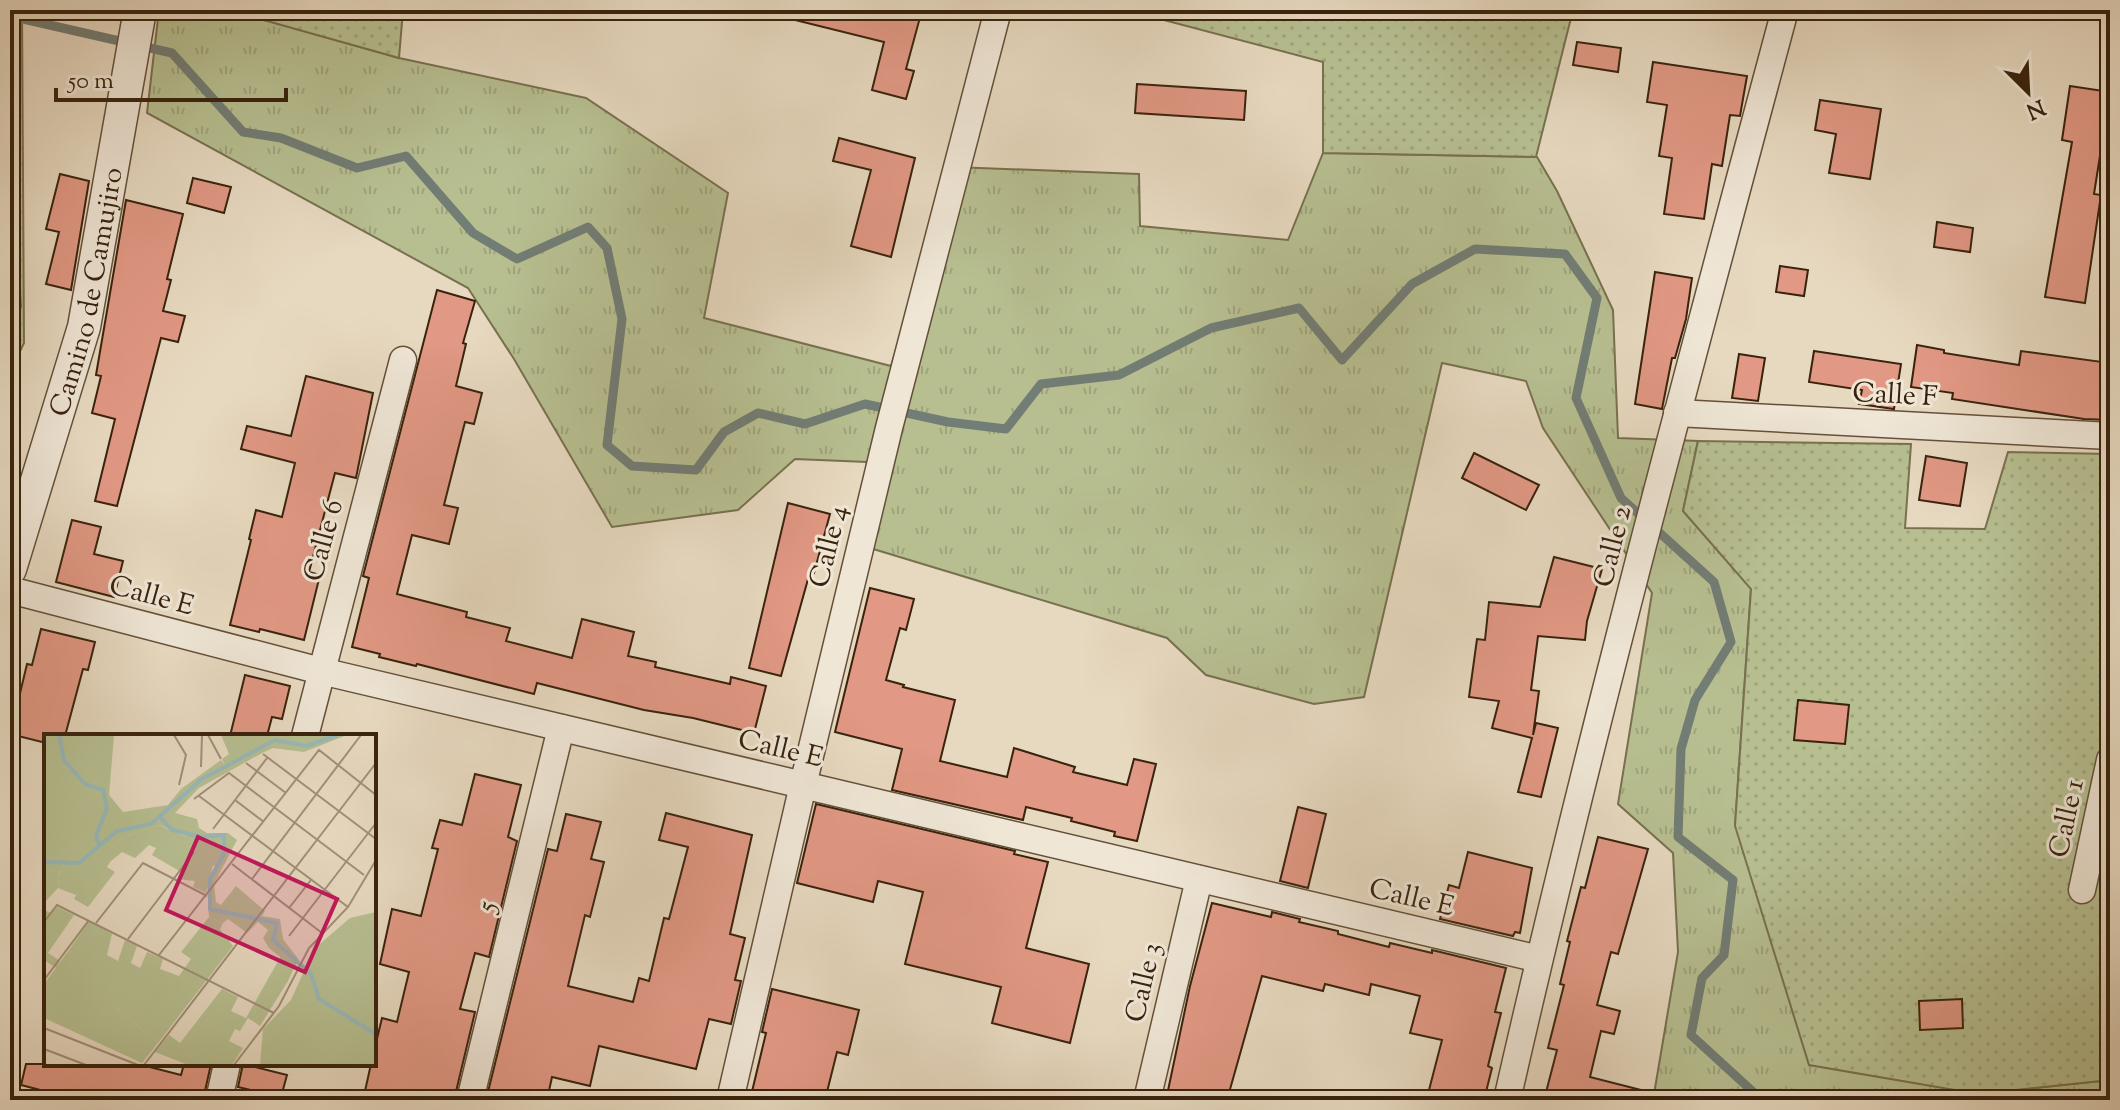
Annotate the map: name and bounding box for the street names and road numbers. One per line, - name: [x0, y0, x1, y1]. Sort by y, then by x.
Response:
- street label: Camino de Camujiro: [41, 165, 135, 422]
- street label: Calle F: [1851, 374, 1938, 418]
- street label: Calle 6: [295, 495, 355, 586]
- street label: Calle 4: [800, 501, 859, 592]
- street label: Calle 2: [1585, 502, 1643, 592]
- street label: Calle E: [104, 566, 198, 627]
- street label: Calle E: [734, 721, 827, 779]
- street label: Calle 1: [2040, 776, 2096, 861]
- street label: Calle E: [1365, 870, 1458, 928]
- street label: 5: [467, 897, 509, 918]
- street label: Calle 3: [1116, 939, 1173, 1027]

